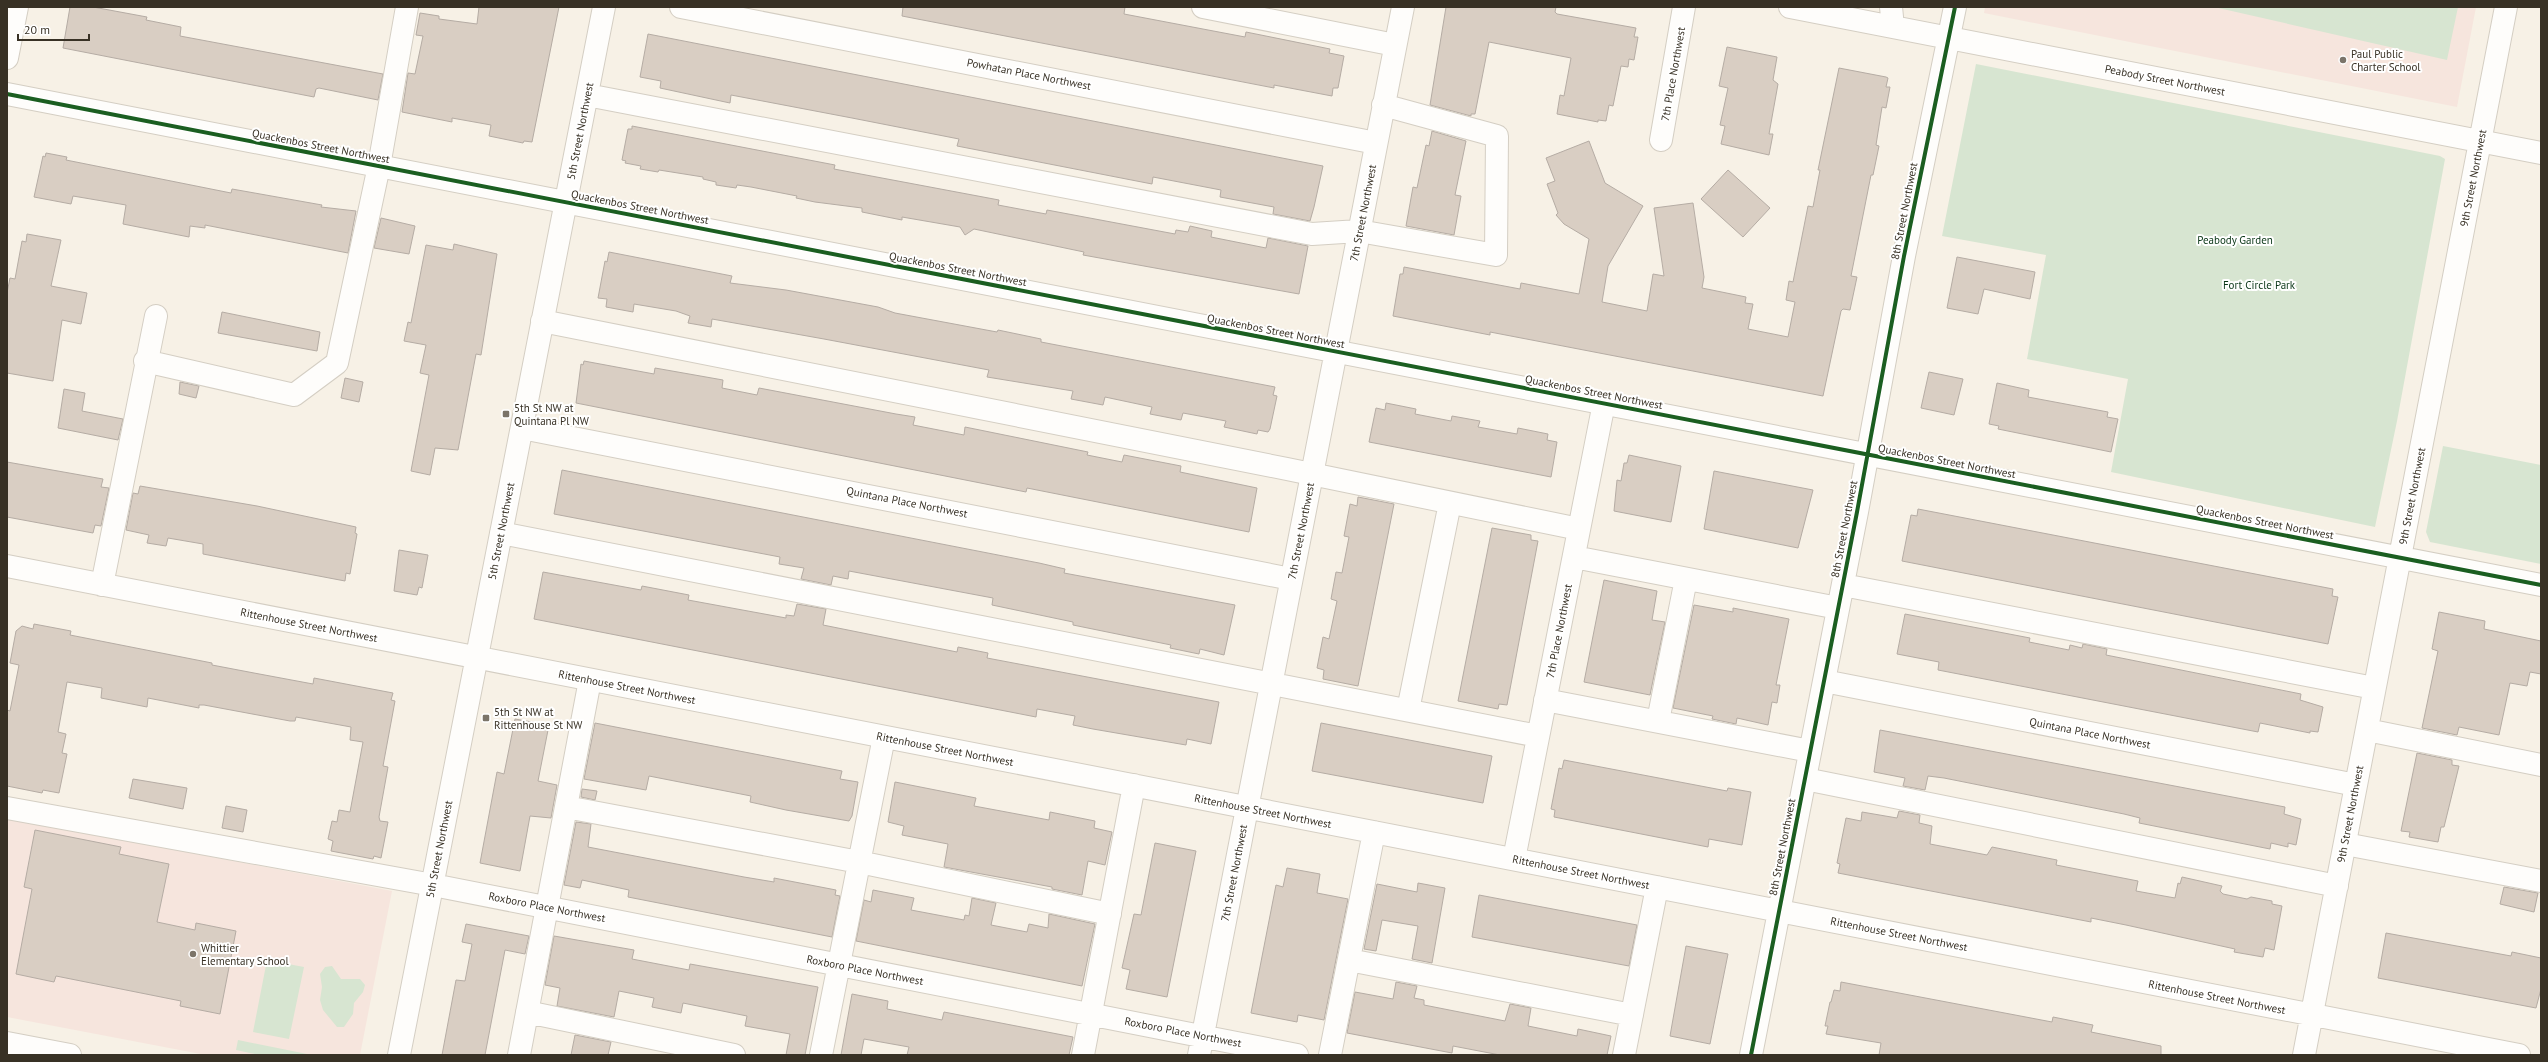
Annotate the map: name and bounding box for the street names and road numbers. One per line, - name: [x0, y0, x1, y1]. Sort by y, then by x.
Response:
- street label: 7th Place Northwest: [1658, 26, 1688, 122]
- street label: Powhatan Place Northwest: [966, 55, 1093, 93]
- street label: Peabody Street Northwest: [2104, 61, 2227, 99]
- street label: 5th Street Northwest: [564, 81, 596, 181]
- street label: Quackenbos Street Northwest: [251, 126, 391, 166]
- street label: 9th Street Northwest: [2457, 128, 2489, 228]
- street label: 8th Street Northwest: [1888, 161, 1920, 261]
- street label: 7th Street Northwest: [1347, 163, 1379, 263]
- street label: Quackenbos Street Northwest: [570, 187, 710, 227]
- street label: Quackenbos Street Northwest: [888, 249, 1028, 289]
- street label: Quackenbos Street Northwest: [1206, 311, 1346, 351]
- street label: Quackenbos Street Northwest: [1524, 372, 1664, 412]
- street label: Quackenbos Street Northwest: [1877, 441, 2017, 481]
- street label: 9th Street Northwest: [2396, 446, 2428, 546]
- street label: 8th Street Northwest: [1828, 479, 1860, 579]
- street label: 5th Street Northwest: [485, 481, 517, 581]
- street label: 7th Street Northwest: [1285, 481, 1317, 581]
- street label: Quintana Place Northwest: [845, 483, 969, 521]
- street label: Quackenbos Street Northwest: [2195, 502, 2335, 542]
- street label: 7th Place Northwest: [1543, 583, 1575, 679]
- street label: Rittenhouse Street Northwest: [239, 605, 379, 645]
- street label: Rittenhouse Street Northwest: [557, 667, 697, 707]
- street label: Quintana Place Northwest: [2028, 714, 2152, 752]
- street label: Rittenhouse Street Northwest: [875, 729, 1015, 769]
- street label: 9th Street Northwest: [2334, 764, 2366, 864]
- street label: Rittenhouse Street Northwest: [1193, 791, 1333, 831]
- street label: 8th Street Northwest: [1766, 797, 1798, 897]
- street label: 5th Street Northwest: [423, 799, 455, 899]
- street label: 7th Street Northwest: [1218, 823, 1250, 923]
- street label: Rittenhouse Street Northwest: [1511, 852, 1651, 892]
- street label: Roxboro Place Northwest: [487, 889, 607, 925]
- street label: Rittenhouse Street Northwest: [1829, 914, 1969, 954]
- street label: Roxboro Place Northwest: [805, 952, 925, 988]
- street label: Rittenhouse Street Northwest: [2147, 977, 2287, 1017]
- street label: Roxboro Place Northwest: [1123, 1014, 1243, 1050]

